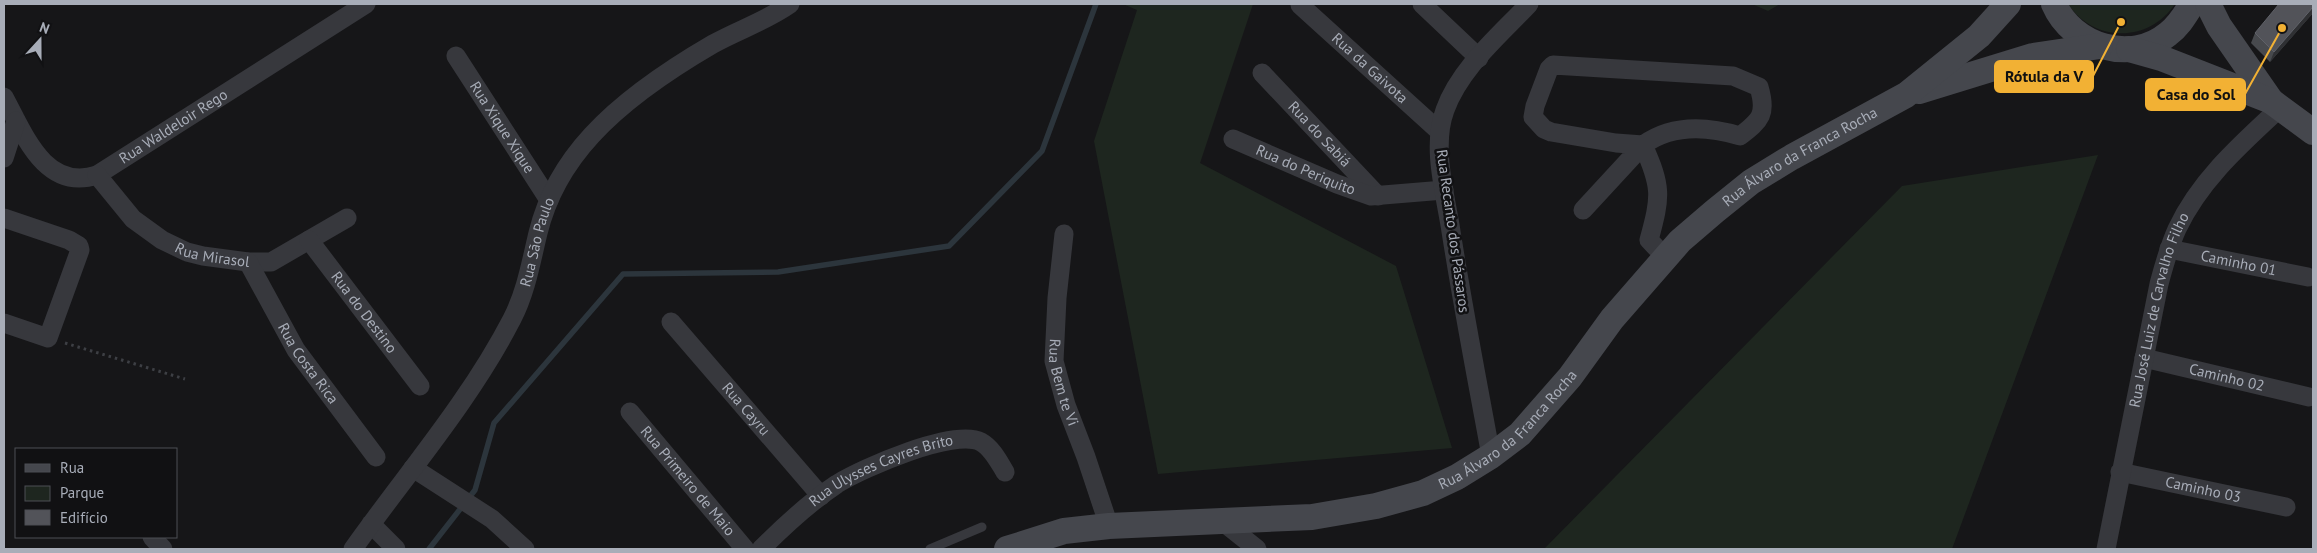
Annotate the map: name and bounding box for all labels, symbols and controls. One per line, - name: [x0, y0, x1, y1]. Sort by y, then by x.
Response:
- north arrow: [15, 15, 65, 65]
- text: N: [37, 18, 52, 38]
- street label: Rua da Gaivota: [1328, 28, 1412, 107]
- callout: Rótula da V: [1995, 61, 2093, 92]
- text: Rótula da V: [2005, 66, 2083, 86]
- street label: Rua Xique Xique: [466, 78, 539, 177]
- callout: Casa do Sol: [2146, 79, 2245, 110]
- text: Casa do Sol: [2157, 84, 2236, 104]
- street label: Rua Waldeloir Rego: [115, 85, 231, 168]
- street label: Rua do Sabiá: [1284, 97, 1356, 171]
- street label: Rua Álvaro da Franca Rocha: [1718, 102, 1880, 210]
- street label: Rua do Periquito: [1253, 140, 1358, 199]
- street label: Rua Recanto dos Pássaros: [1433, 148, 1474, 314]
- street label: Rua São Paulo: [515, 194, 558, 289]
- street label: Rua José Luiz de Carvalho Filho: [2125, 209, 2193, 409]
- street label: Rua Mirasol: [172, 238, 251, 271]
- street label: Caminho 01: [2199, 246, 2278, 279]
- street label: Rua do Destino: [327, 268, 402, 357]
- street label: Rua Costa Rica: [274, 319, 343, 407]
- street label: Rua Bem te Vi: [1045, 338, 1083, 429]
- street label: Caminho 02: [2187, 359, 2266, 395]
- street label: Rua Álvaro da Franca Rocha: [1435, 366, 1581, 493]
- street label: Rua Cayru: [718, 378, 775, 439]
- street label: Rua Primeiro de Maio: [637, 422, 740, 539]
- street label: Rua Ulysses Cayres Brito: [805, 430, 954, 510]
- legend: [15, 448, 178, 538]
- text: Rua: [60, 458, 84, 477]
- street label: Caminho 03: [2164, 472, 2243, 506]
- text: Parque: [60, 483, 104, 502]
- text: Edifício: [60, 508, 108, 527]

